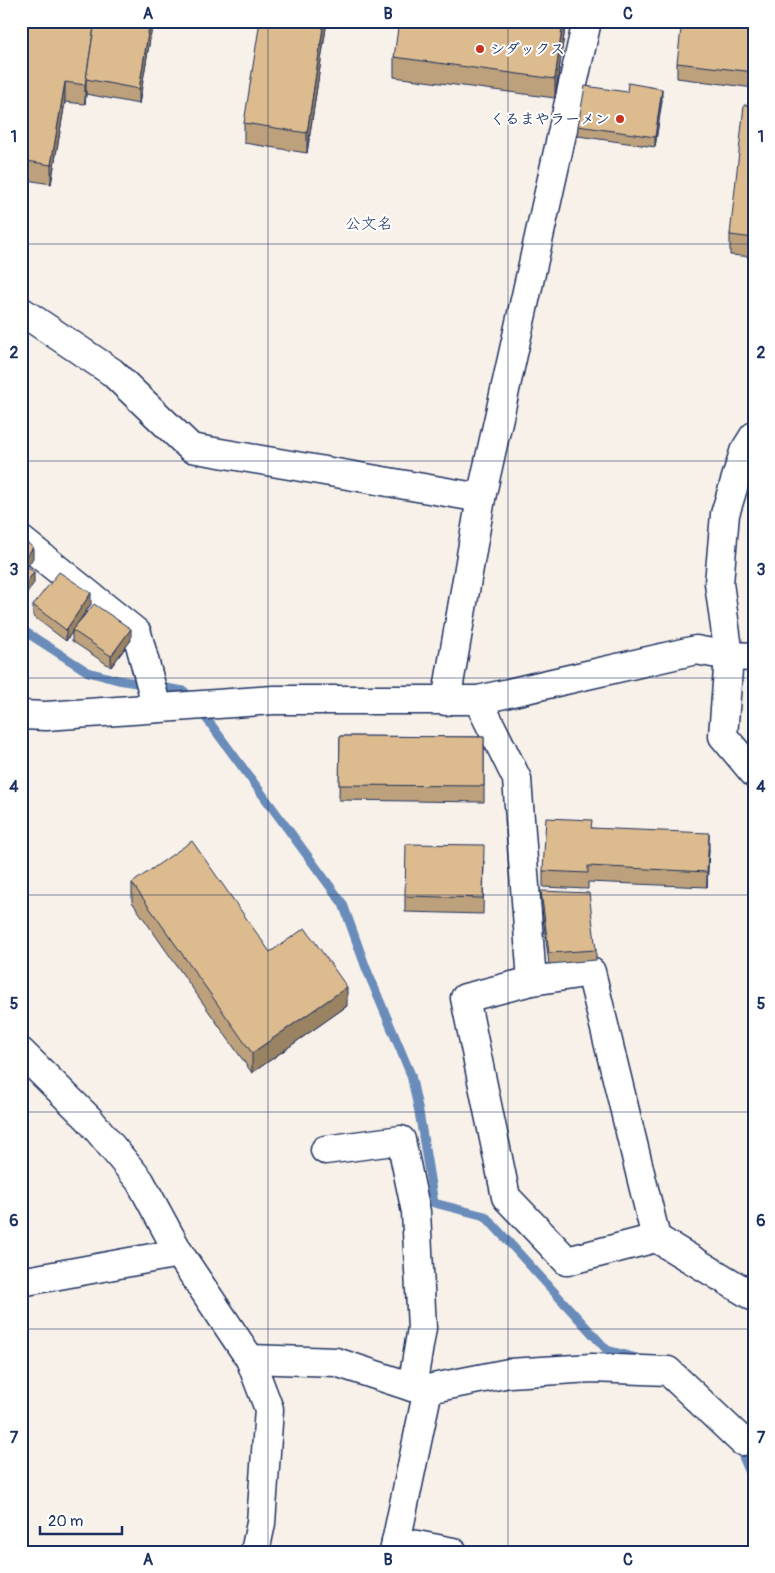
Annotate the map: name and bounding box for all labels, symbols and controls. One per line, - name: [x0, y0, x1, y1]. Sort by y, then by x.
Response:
- text: A: [143, 4, 154, 24]
- text: B: [383, 4, 393, 24]
- text: C: [623, 4, 633, 24]
- place label: シダックス: [490, 40, 565, 59]
- marker: シダックス: [474, 43, 486, 55]
- place label: くるまやラーメン: [490, 110, 610, 129]
- marker: くるまやラーメン: [614, 113, 626, 125]
- text: 1: [11, 127, 17, 147]
- text: 1: [758, 127, 764, 147]
- district label: 公文名: [345, 214, 393, 234]
- text: 2: [10, 343, 19, 363]
- text: 2: [757, 343, 766, 363]
- text: 3: [10, 560, 19, 580]
- text: 3: [757, 560, 766, 580]
- text: 4: [9, 777, 19, 797]
- text: 4: [756, 777, 766, 797]
- text: 5: [10, 994, 19, 1014]
- text: 5: [757, 994, 766, 1014]
- text: 6: [9, 1211, 19, 1231]
- text: 6: [756, 1211, 766, 1231]
- text: 7: [10, 1428, 19, 1448]
- text: 7: [757, 1428, 766, 1448]
- scale bar: [40, 1503, 122, 1535]
- text: 20 m: [48, 1512, 83, 1531]
- text: A: [143, 1550, 154, 1570]
- text: B: [383, 1550, 393, 1570]
- text: C: [623, 1550, 633, 1570]

